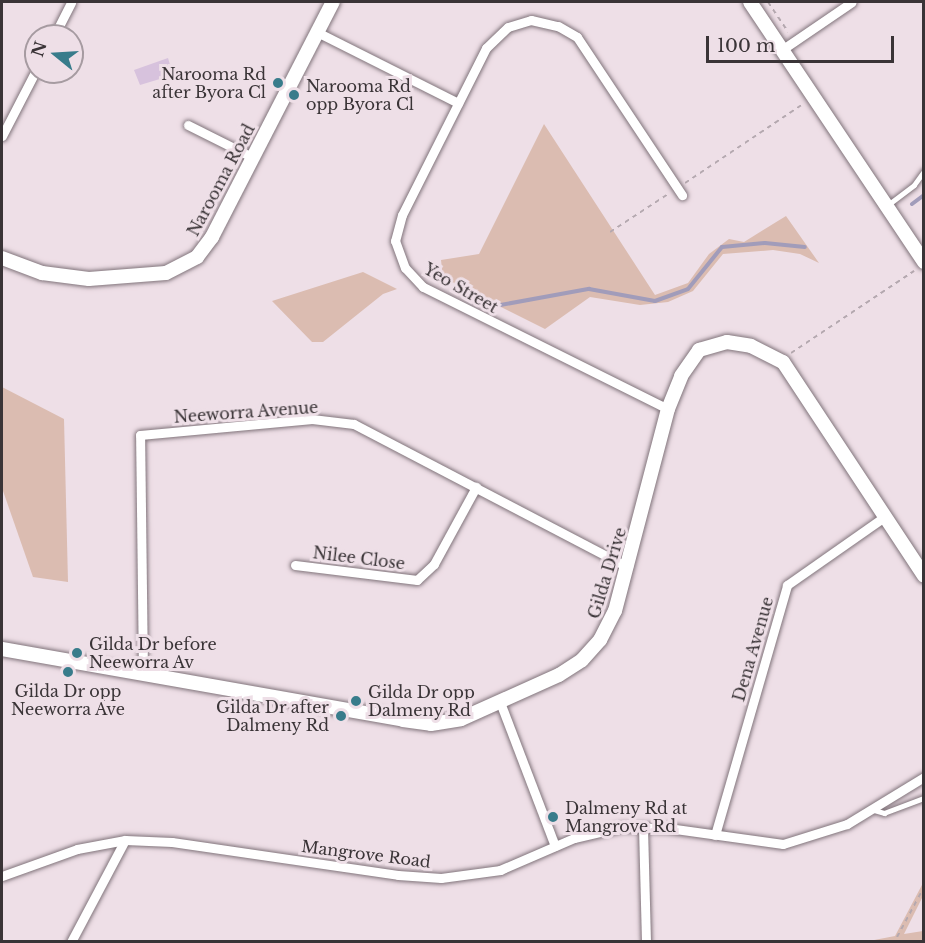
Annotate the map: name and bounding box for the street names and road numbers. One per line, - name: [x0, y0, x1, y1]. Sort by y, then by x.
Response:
- street label: Narooma Road: [183, 121, 259, 239]
- street label: Yeo Street: [420, 259, 502, 317]
- street label: Neeworra Avenue: [173, 397, 319, 427]
- street label: Gilda Drive: [584, 525, 630, 621]
- street label: Nilee Close: [312, 543, 406, 573]
- street label: Dena Avenue: [729, 594, 777, 704]
- street label: Mangrove Road: [300, 837, 432, 871]

